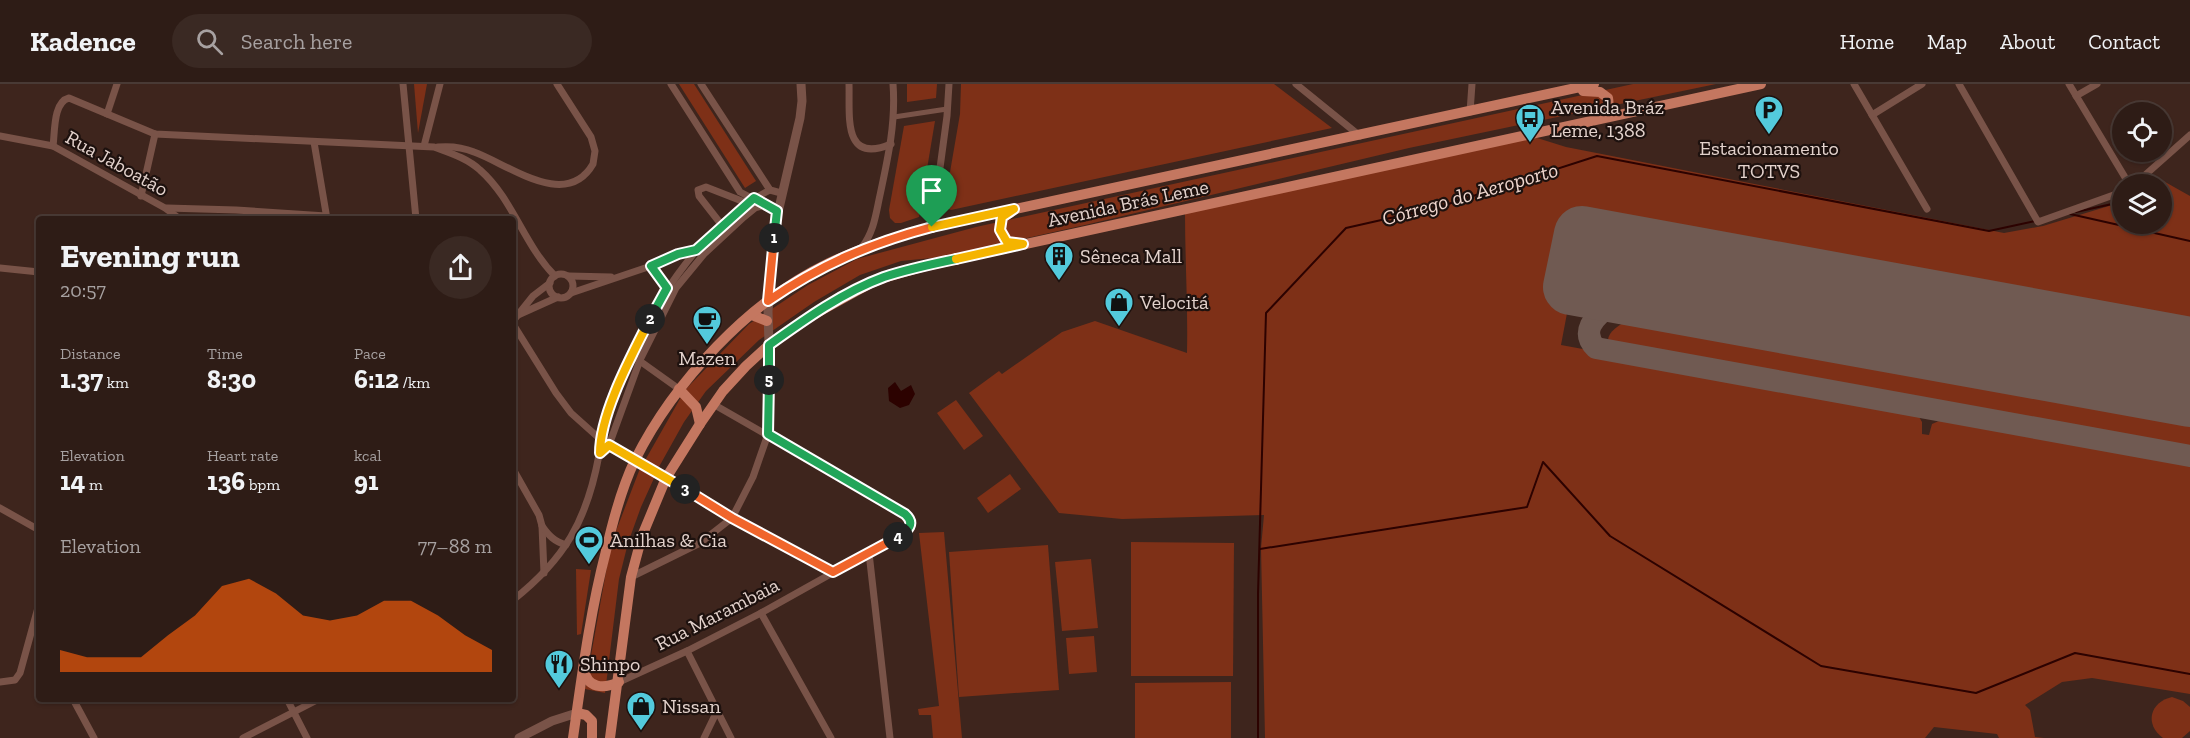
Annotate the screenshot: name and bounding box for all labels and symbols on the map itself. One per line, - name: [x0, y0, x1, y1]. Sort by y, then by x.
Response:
- parking icon: Estacionamento TOTVS: [1753, 94, 1785, 136]
- place label: Avenida Bráz Leme, 1388: [1551, 95, 1664, 142]
- bus stop icon: Avenida Bráz Leme, 1388: [1514, 102, 1546, 144]
- street label: Rua Jaboatão: [62, 125, 172, 201]
- place label: Estacionamento TOTVS: [1699, 136, 1839, 183]
- water label: Córrego do Aeroporto: [1379, 156, 1561, 231]
- pin: [906, 165, 957, 227]
- street label: Avenida Brás Leme: [1045, 174, 1211, 232]
- pin: 1: [759, 223, 789, 253]
- building icon: Sêneca Mall: [1043, 240, 1075, 282]
- place label: Sêneca Mall: [1080, 244, 1182, 268]
- shop icon: Velocitá: [1103, 286, 1135, 328]
- place label: Velocitá: [1139, 290, 1209, 314]
- pin: 2: [635, 304, 665, 334]
- cafe icon: Mazen: [691, 304, 723, 346]
- place label: Mazen: [678, 346, 736, 370]
- pin: 5: [754, 365, 784, 395]
- pin: 3: [670, 474, 700, 504]
- pin: 4: [883, 522, 913, 552]
- sports icon: Anilhas & Cia: [573, 524, 605, 566]
- place label: Anilhas & Cia: [610, 528, 727, 552]
- street label: Rua Marambaia: [651, 572, 783, 656]
- restaurant icon: Shinpo: [543, 648, 575, 690]
- place label: Shinpo: [580, 652, 640, 676]
- shop icon: Nissan: [625, 690, 657, 732]
- place label: Nissan: [662, 694, 721, 718]

